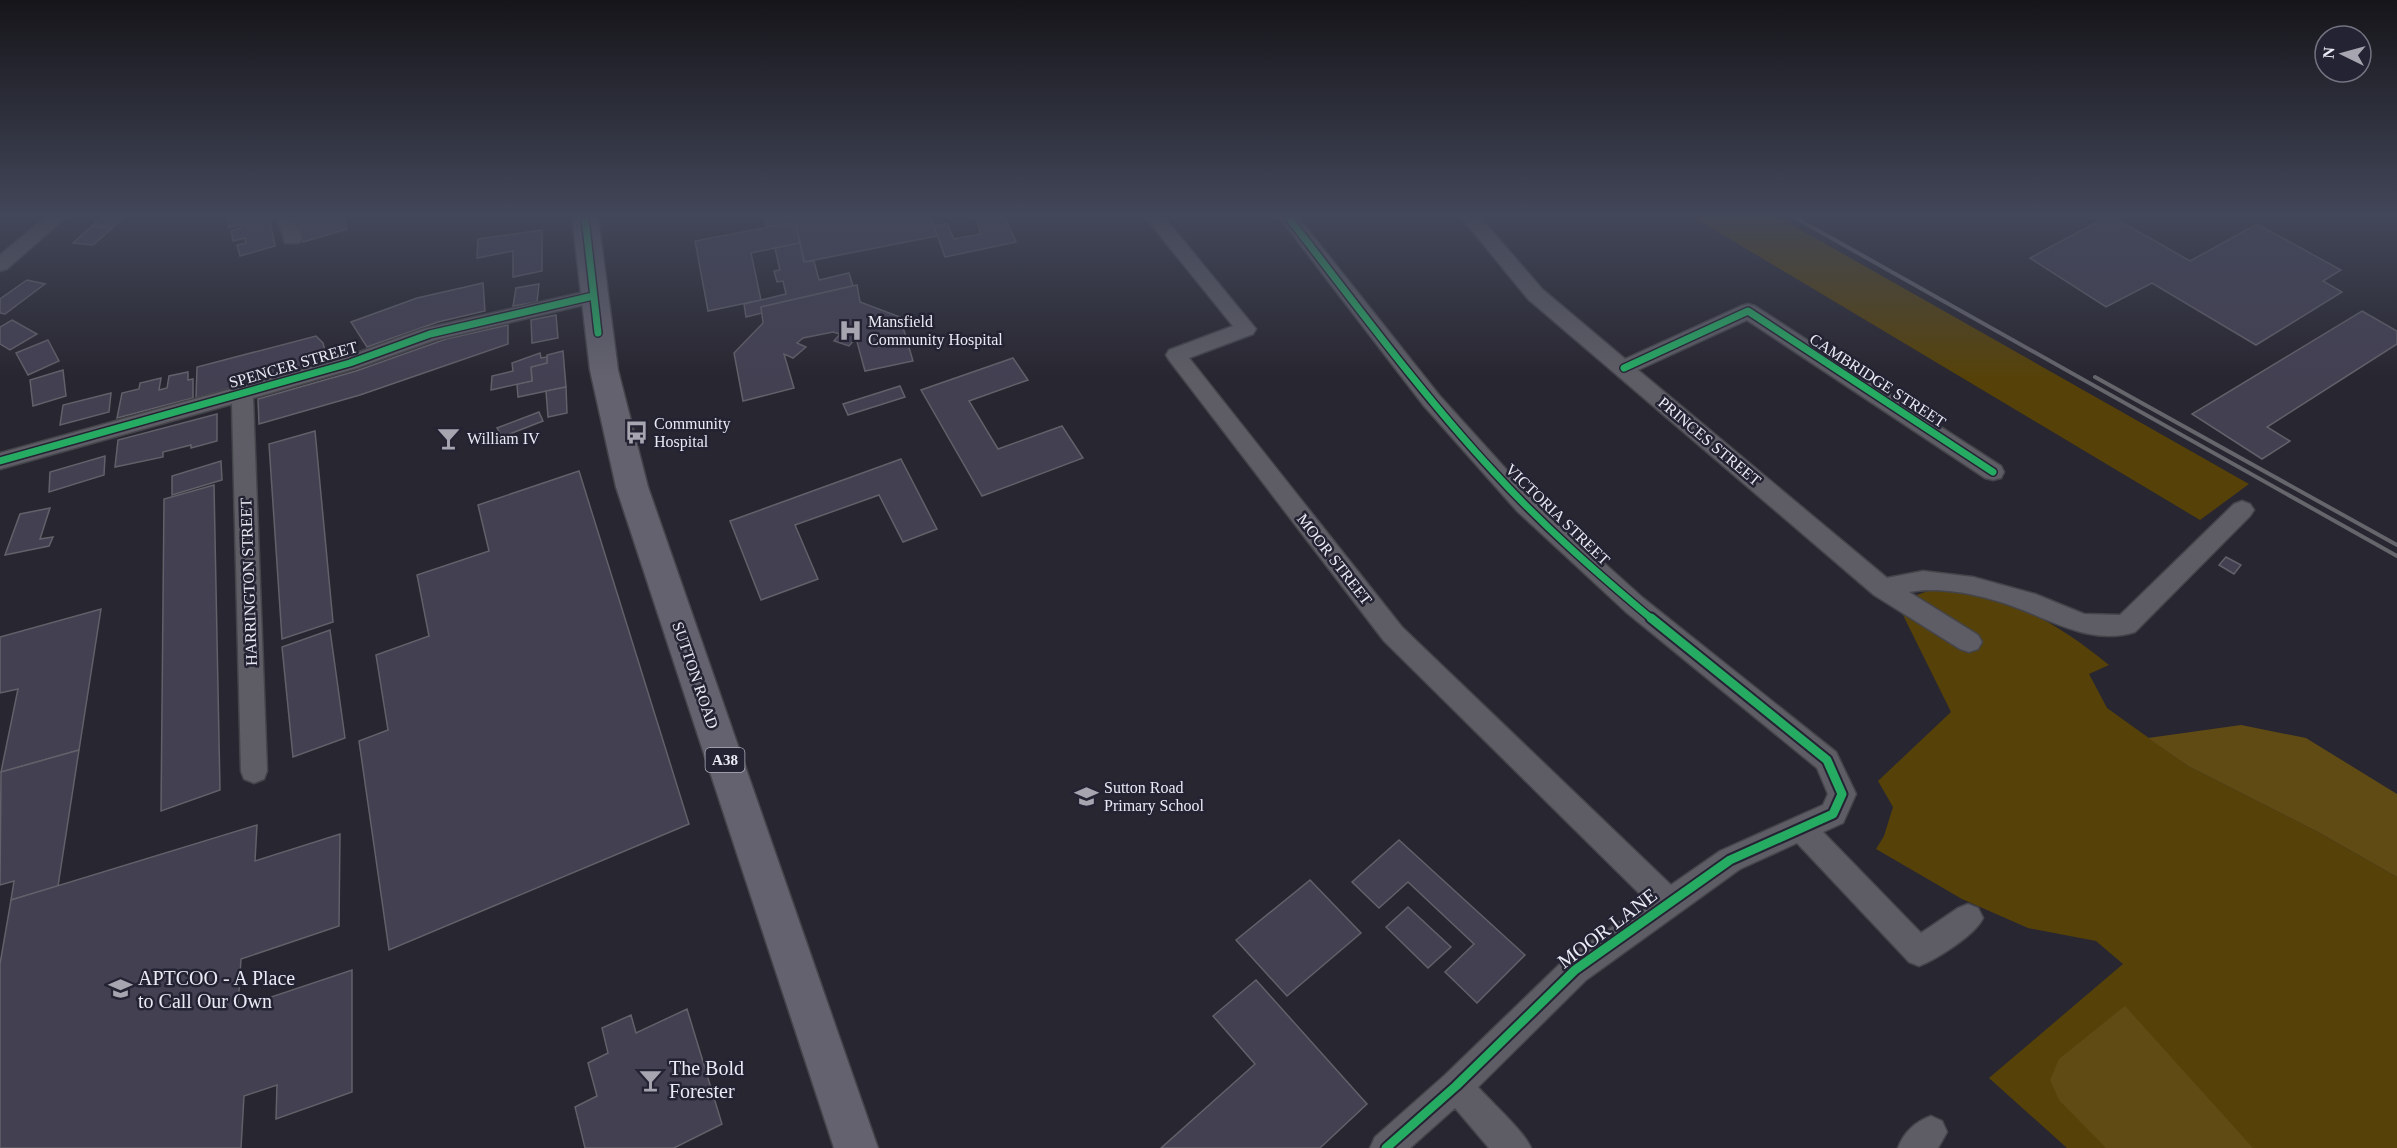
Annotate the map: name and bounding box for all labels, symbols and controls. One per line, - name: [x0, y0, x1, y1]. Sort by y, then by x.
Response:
- north arrow: [2313, 24, 2373, 84]
- text: N: [2320, 46, 2338, 59]
- place label: Mansfield Community Hospital: [868, 313, 1003, 349]
- hospital icon: Mansfield Community Hospital: [837, 317, 863, 343]
- street label: CAMBRIDGE STREET: [1807, 330, 1949, 431]
- street label: SPENCER STREET: [227, 338, 360, 391]
- street label: PRINCES STREET: [1655, 394, 1765, 489]
- place label: Community Hospital: [654, 415, 730, 451]
- bus stop icon: Community Hospital: [623, 419, 649, 445]
- bar icon: William IV: [436, 425, 462, 451]
- place label: William IV: [467, 430, 540, 447]
- street label: VICTORIA STREET: [1502, 460, 1613, 569]
- street label: HARRINGTON STREET: [237, 497, 260, 666]
- street label: MOOR STREET: [1294, 510, 1376, 608]
- street label: SUTTON ROAD: [669, 619, 722, 731]
- road number: A38: [706, 748, 744, 772]
- place label: Sutton Road Primary School: [1104, 779, 1205, 815]
- school or university icon: Sutton Road Primary School: [1073, 783, 1099, 809]
- street label: MOOR LANE: [1553, 884, 1661, 972]
- place label: APTCOO - A Place to Call Our Own: [138, 967, 295, 1012]
- school or university icon: APTCOO - A Place to Call Our Own: [107, 976, 133, 1002]
- place label: The Bold Forester: [669, 1057, 744, 1102]
- bar icon: The Bold Forester: [638, 1067, 664, 1093]

